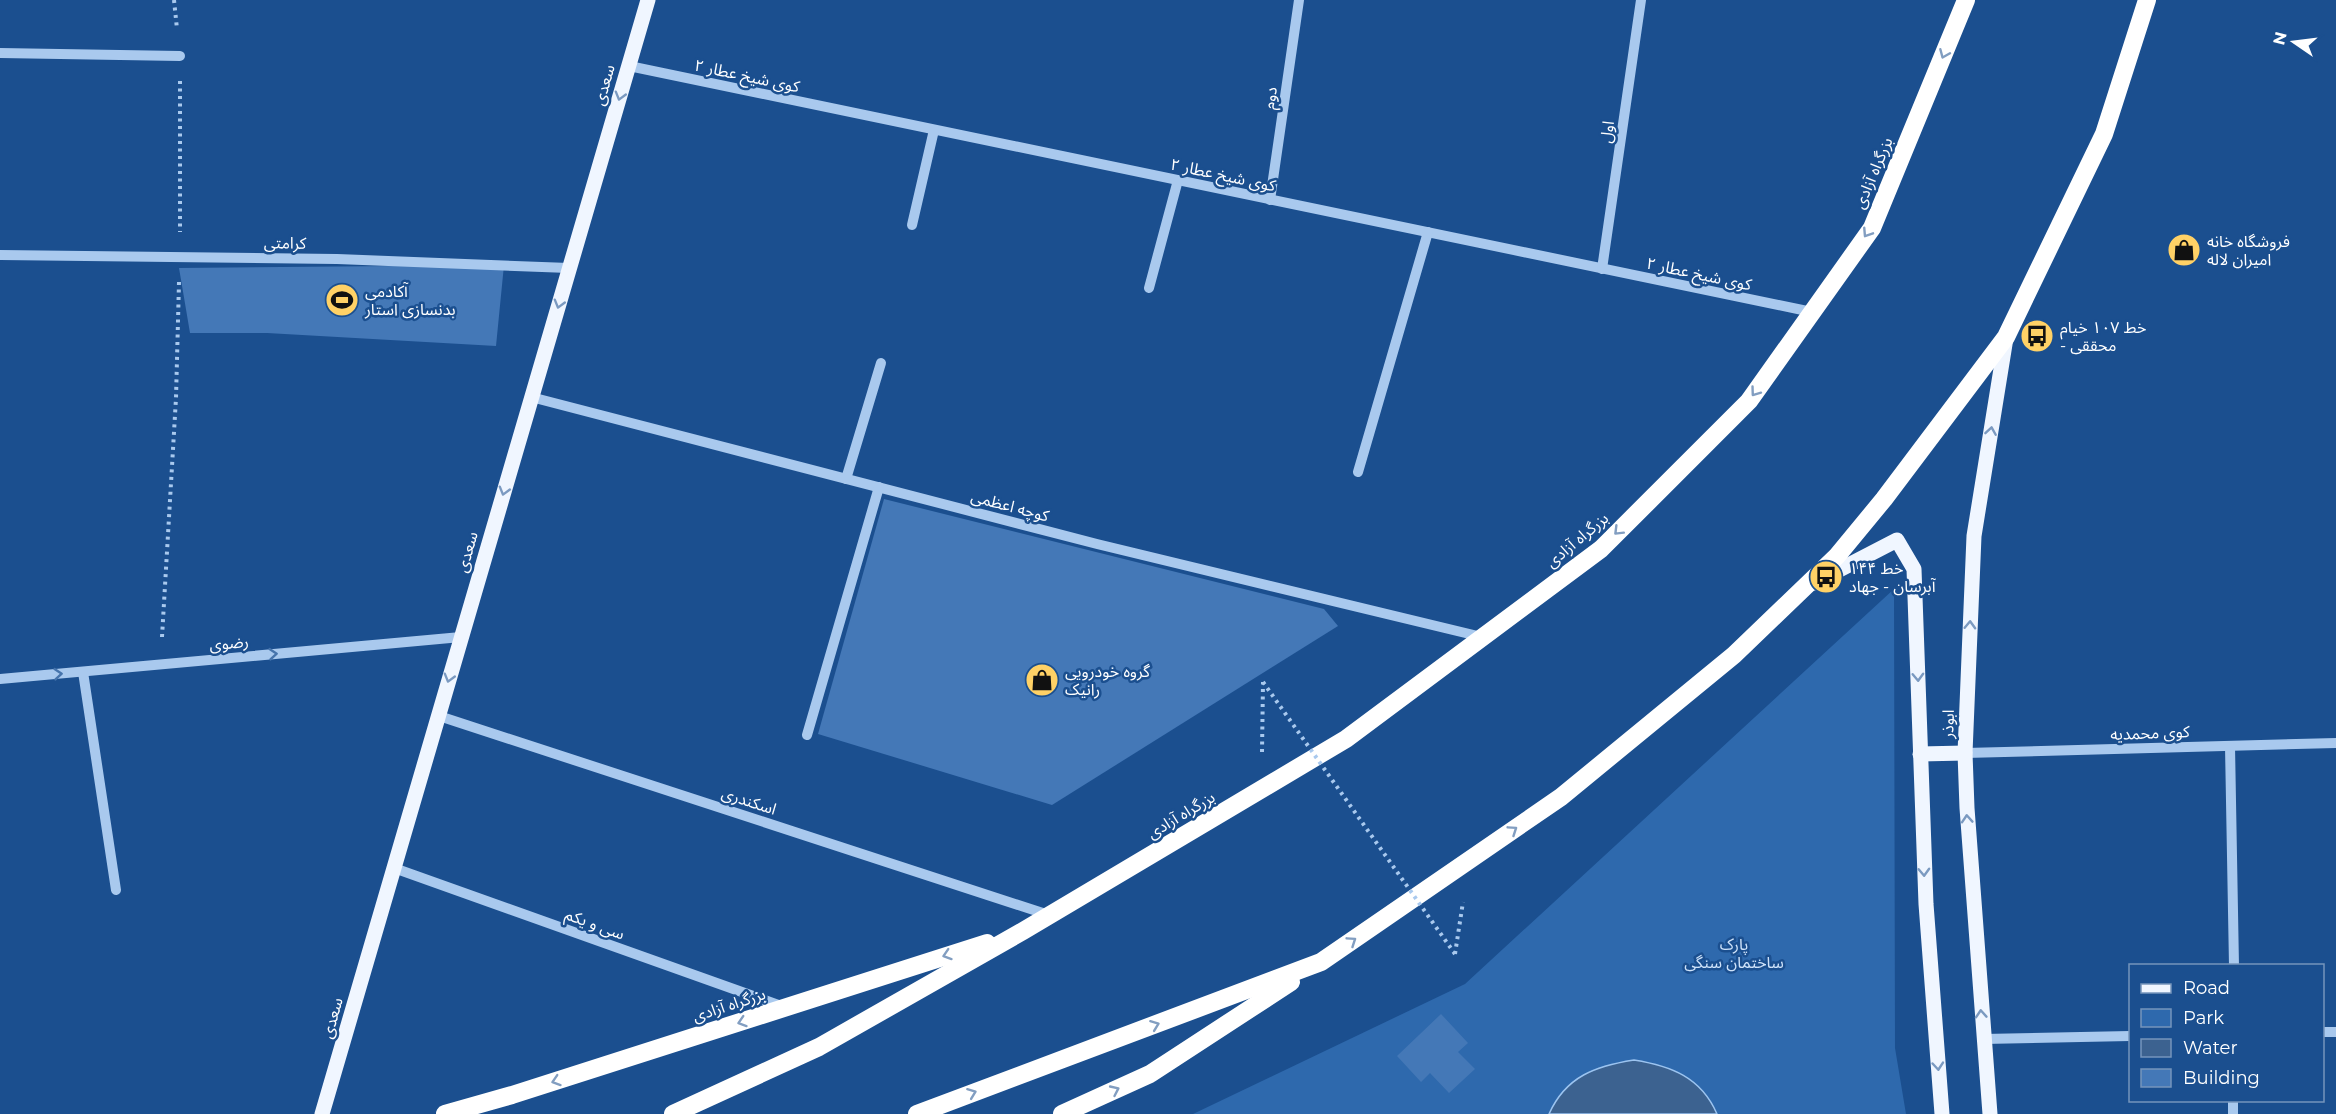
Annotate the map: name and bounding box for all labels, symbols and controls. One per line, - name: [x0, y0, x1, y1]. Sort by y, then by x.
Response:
- north arrow: [2264, 12, 2324, 72]
- text: N: [2269, 30, 2291, 47]
- one-way arrow: [1939, 48, 1951, 59]
- street label: کوی شیخ عطار ۲: [692, 56, 802, 99]
- street label: سعدی: [589, 62, 619, 108]
- street label: دوم: [1259, 86, 1284, 111]
- one-way arrow: [615, 91, 627, 101]
- street label: اول: [1596, 120, 1619, 144]
- street label: بزرگراه آزادی: [1849, 134, 1897, 212]
- street label: کوی شیخ عطار ۲: [1168, 155, 1278, 198]
- one-way arrow: [1863, 227, 1875, 237]
- shop icon: فروشگاه خانه امیران لاله: [2166, 232, 2202, 268]
- place label: فروشگاه خانه امیران لاله: [2207, 232, 2290, 269]
- street label: کرامتی: [264, 233, 307, 253]
- street label: کوی شیخ عطار ۲: [1644, 254, 1754, 297]
- sports icon: آکادمی بدنسازی استار: [324, 282, 360, 318]
- place label: آکادمی بدنسازی استار: [364, 282, 455, 319]
- one-way arrow: [554, 298, 566, 309]
- bus stop icon: خط ۱۰۷ خیام - محققی: [2019, 318, 2055, 354]
- place label: خط ۱۰۷ خیام - محققی: [2060, 318, 2146, 355]
- one-way arrow: [1751, 386, 1762, 397]
- one-way arrow: [1984, 426, 1996, 436]
- one-way arrow: [499, 485, 511, 496]
- street label: کوچه اعظمی: [969, 486, 1051, 527]
- street label: بزرگراه آزادی: [1542, 508, 1612, 572]
- one-way arrow: [1615, 524, 1626, 535]
- street label: سعدی: [452, 529, 482, 575]
- bus stop icon: خط ۱۴۴ آبرسان - جهاد: [1808, 559, 1844, 595]
- place label: خط ۱۴۴ آبرسان - جهاد: [1849, 559, 1937, 596]
- one-way arrow: [1964, 620, 1977, 629]
- street label: رضوی: [208, 632, 250, 654]
- one-way arrow: [269, 648, 278, 661]
- shop icon: گروه خودرویی رانیک: [1024, 662, 1060, 698]
- place label: گروه خودرویی رانیک: [1065, 662, 1150, 699]
- one-way arrow: [54, 668, 63, 681]
- one-way arrow: [444, 672, 456, 683]
- one-way arrow: [1911, 672, 1924, 681]
- street label: ابوذر: [1938, 709, 1958, 740]
- street label: کوی محمدیه: [2110, 722, 2190, 744]
- street label: اسکندری: [719, 783, 779, 819]
- street label: بزرگراه آزادی: [1144, 787, 1218, 843]
- one-way arrow: [1961, 815, 1974, 824]
- one-way arrow: [1507, 826, 1518, 837]
- one-way arrow: [1918, 867, 1931, 876]
- street label: سی و یکم: [562, 905, 627, 946]
- park label: پارک ساختمان سنگی: [1684, 935, 1784, 972]
- one-way arrow: [1346, 937, 1357, 948]
- one-way arrow: [942, 948, 953, 961]
- legend: [2129, 964, 2324, 1102]
- text: Road: [2183, 977, 2230, 999]
- street label: بزرگراه آزادی: [690, 984, 768, 1026]
- street label: سعدی: [317, 995, 347, 1041]
- text: Park: [2183, 1007, 2224, 1029]
- one-way arrow: [1975, 1009, 1988, 1018]
- one-way arrow: [737, 1015, 748, 1027]
- one-way arrow: [1148, 1020, 1159, 1032]
- text: Water: [2183, 1037, 2238, 1059]
- one-way arrow: [1931, 1062, 1944, 1071]
- text: Building: [2183, 1067, 2260, 1089]
- one-way arrow: [551, 1074, 562, 1087]
- one-way arrow: [1109, 1085, 1120, 1097]
- one-way arrow: [966, 1088, 977, 1101]

